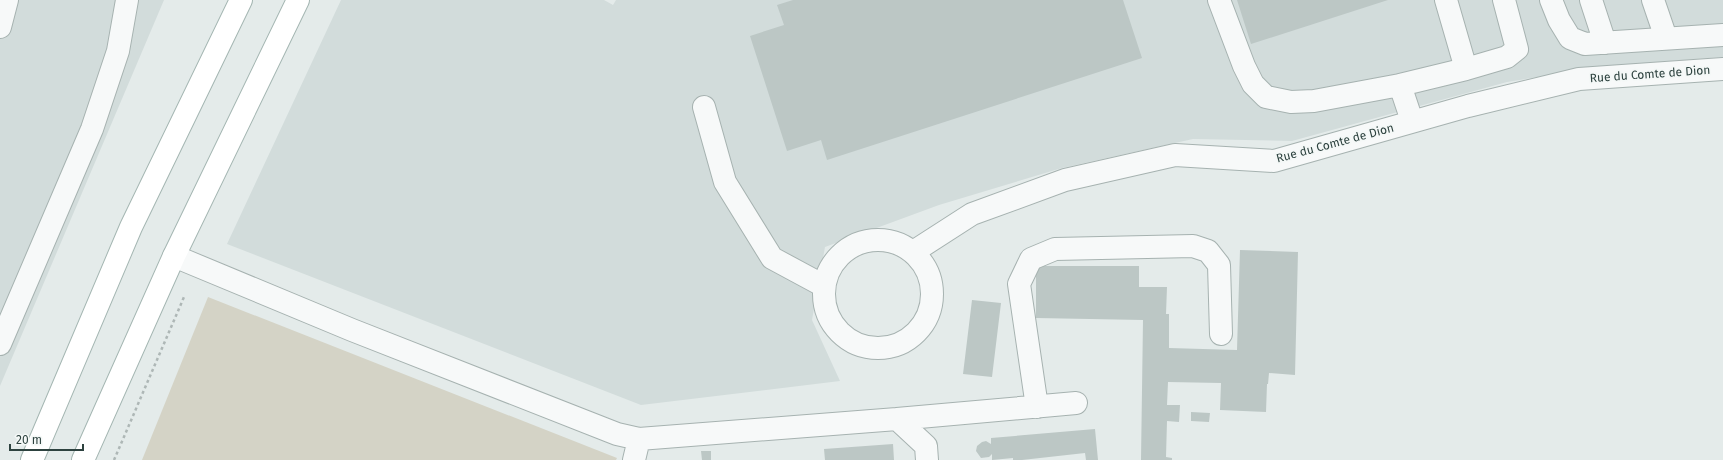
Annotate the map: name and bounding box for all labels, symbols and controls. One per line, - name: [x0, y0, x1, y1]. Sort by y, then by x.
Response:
- street label: Rue du Comte de Dion: [1589, 63, 1711, 85]
- street label: Rue du Comte de Dion: [1275, 121, 1395, 165]
- scale bar: [10, 426, 83, 452]
- text: 20 m: [16, 433, 42, 447]

